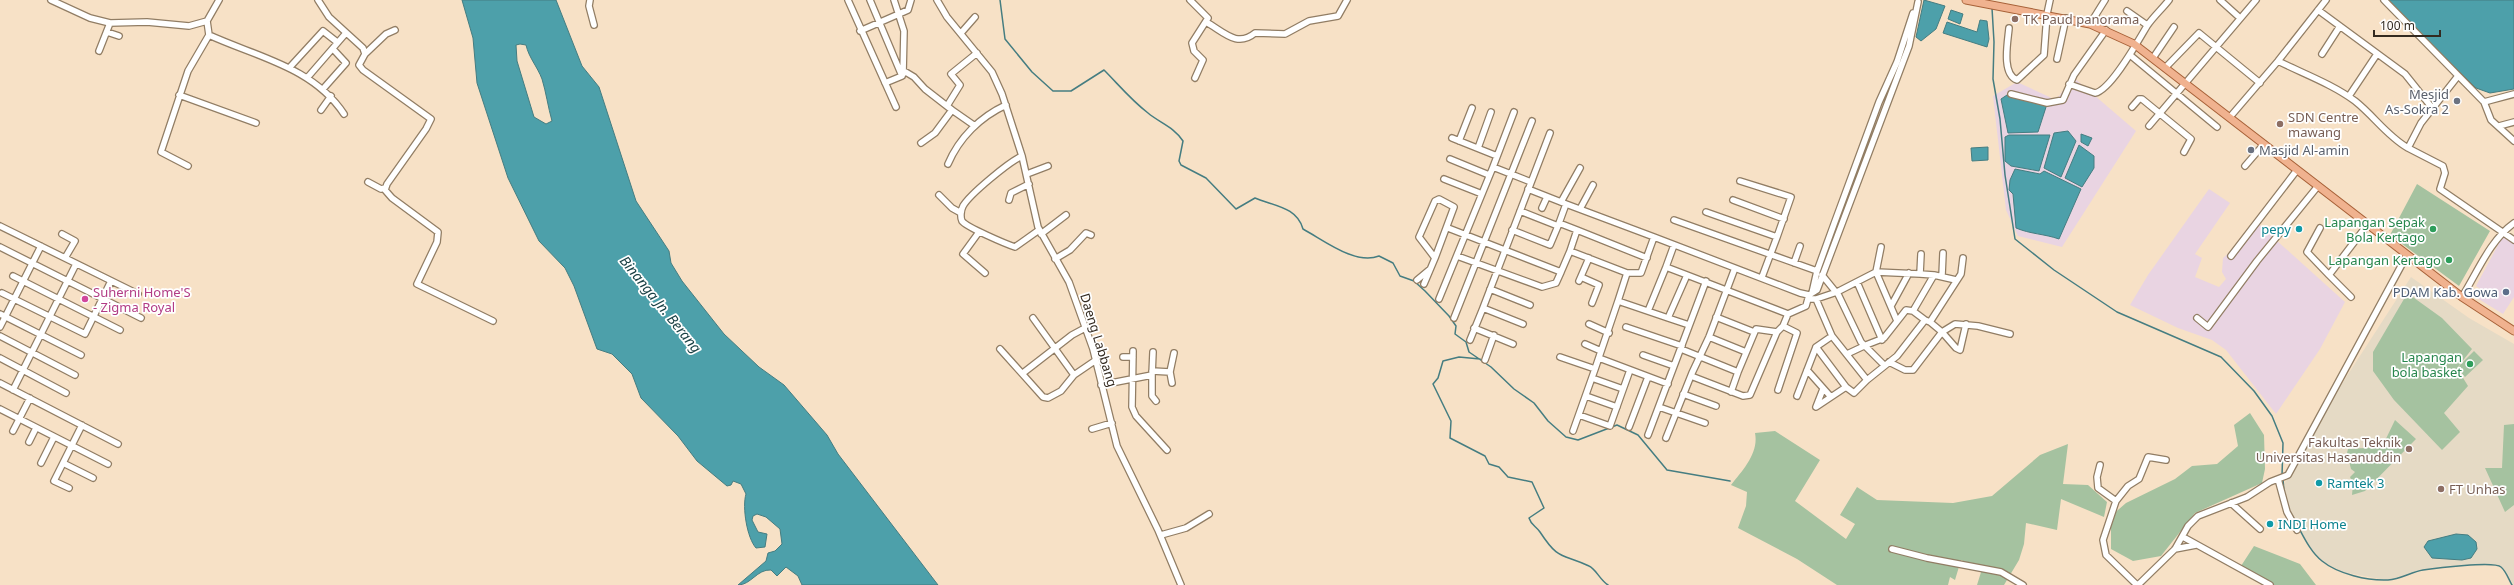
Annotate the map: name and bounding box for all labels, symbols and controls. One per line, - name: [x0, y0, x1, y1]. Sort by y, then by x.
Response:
- place label: TK Paud panorama: [2023, 10, 2139, 28]
- scale bar: [2374, 12, 2440, 38]
- marker: TK Paud panorama: [2010, 14, 2020, 24]
- text: 100 m: [2380, 17, 2415, 34]
- place label: Mesjid As-Sokra 2: [2385, 85, 2449, 118]
- marker: Mesjid As-Sokra 2: [2452, 96, 2462, 106]
- place label: SDN Centre mawang: [2288, 108, 2359, 141]
- marker: SDN Centre mawang: [2275, 119, 2285, 129]
- place label: Masjid Al-amin: [2259, 141, 2349, 159]
- marker: Masjid Al-amin: [2246, 145, 2256, 155]
- place label: Lapangan Sepak Bola Kertago: [2324, 213, 2425, 246]
- place label: pepy: [2261, 220, 2291, 238]
- marker: pepy: [2294, 224, 2304, 234]
- marker: Lapangan Sepak Bola Kertago: [2428, 224, 2438, 234]
- water label: Binanga Jn. Berang: [616, 251, 706, 357]
- place label: Lapangan Kertago: [2328, 251, 2441, 269]
- marker: Lapangan Kertago: [2444, 255, 2454, 265]
- place label: Suherni Home'S - Zigma Royal: [93, 283, 191, 316]
- place label: PDAM Kab. Gowa: [2393, 283, 2498, 301]
- marker: PDAM Kab. Gowa: [2501, 287, 2511, 297]
- street label: Daeng Labbang: [1076, 291, 1122, 389]
- marker: Suherni Home'S - Zigma Royal: [80, 294, 90, 304]
- place label: Lapangan bola basket: [2392, 348, 2462, 381]
- marker: Lapangan bola basket: [2465, 359, 2475, 369]
- place label: Fakultas Teknik Universitas Hasanuddin: [2256, 433, 2401, 466]
- marker: Fakultas Teknik Universitas Hasanuddin: [2404, 444, 2414, 454]
- place label: Ramtek 3: [2327, 474, 2384, 492]
- marker: Ramtek 3: [2314, 478, 2324, 488]
- place label: FT Unhas: [2449, 480, 2505, 498]
- marker: FT Unhas: [2436, 484, 2446, 494]
- place label: INDI Home: [2278, 515, 2347, 533]
- marker: INDI Home: [2265, 519, 2275, 529]

